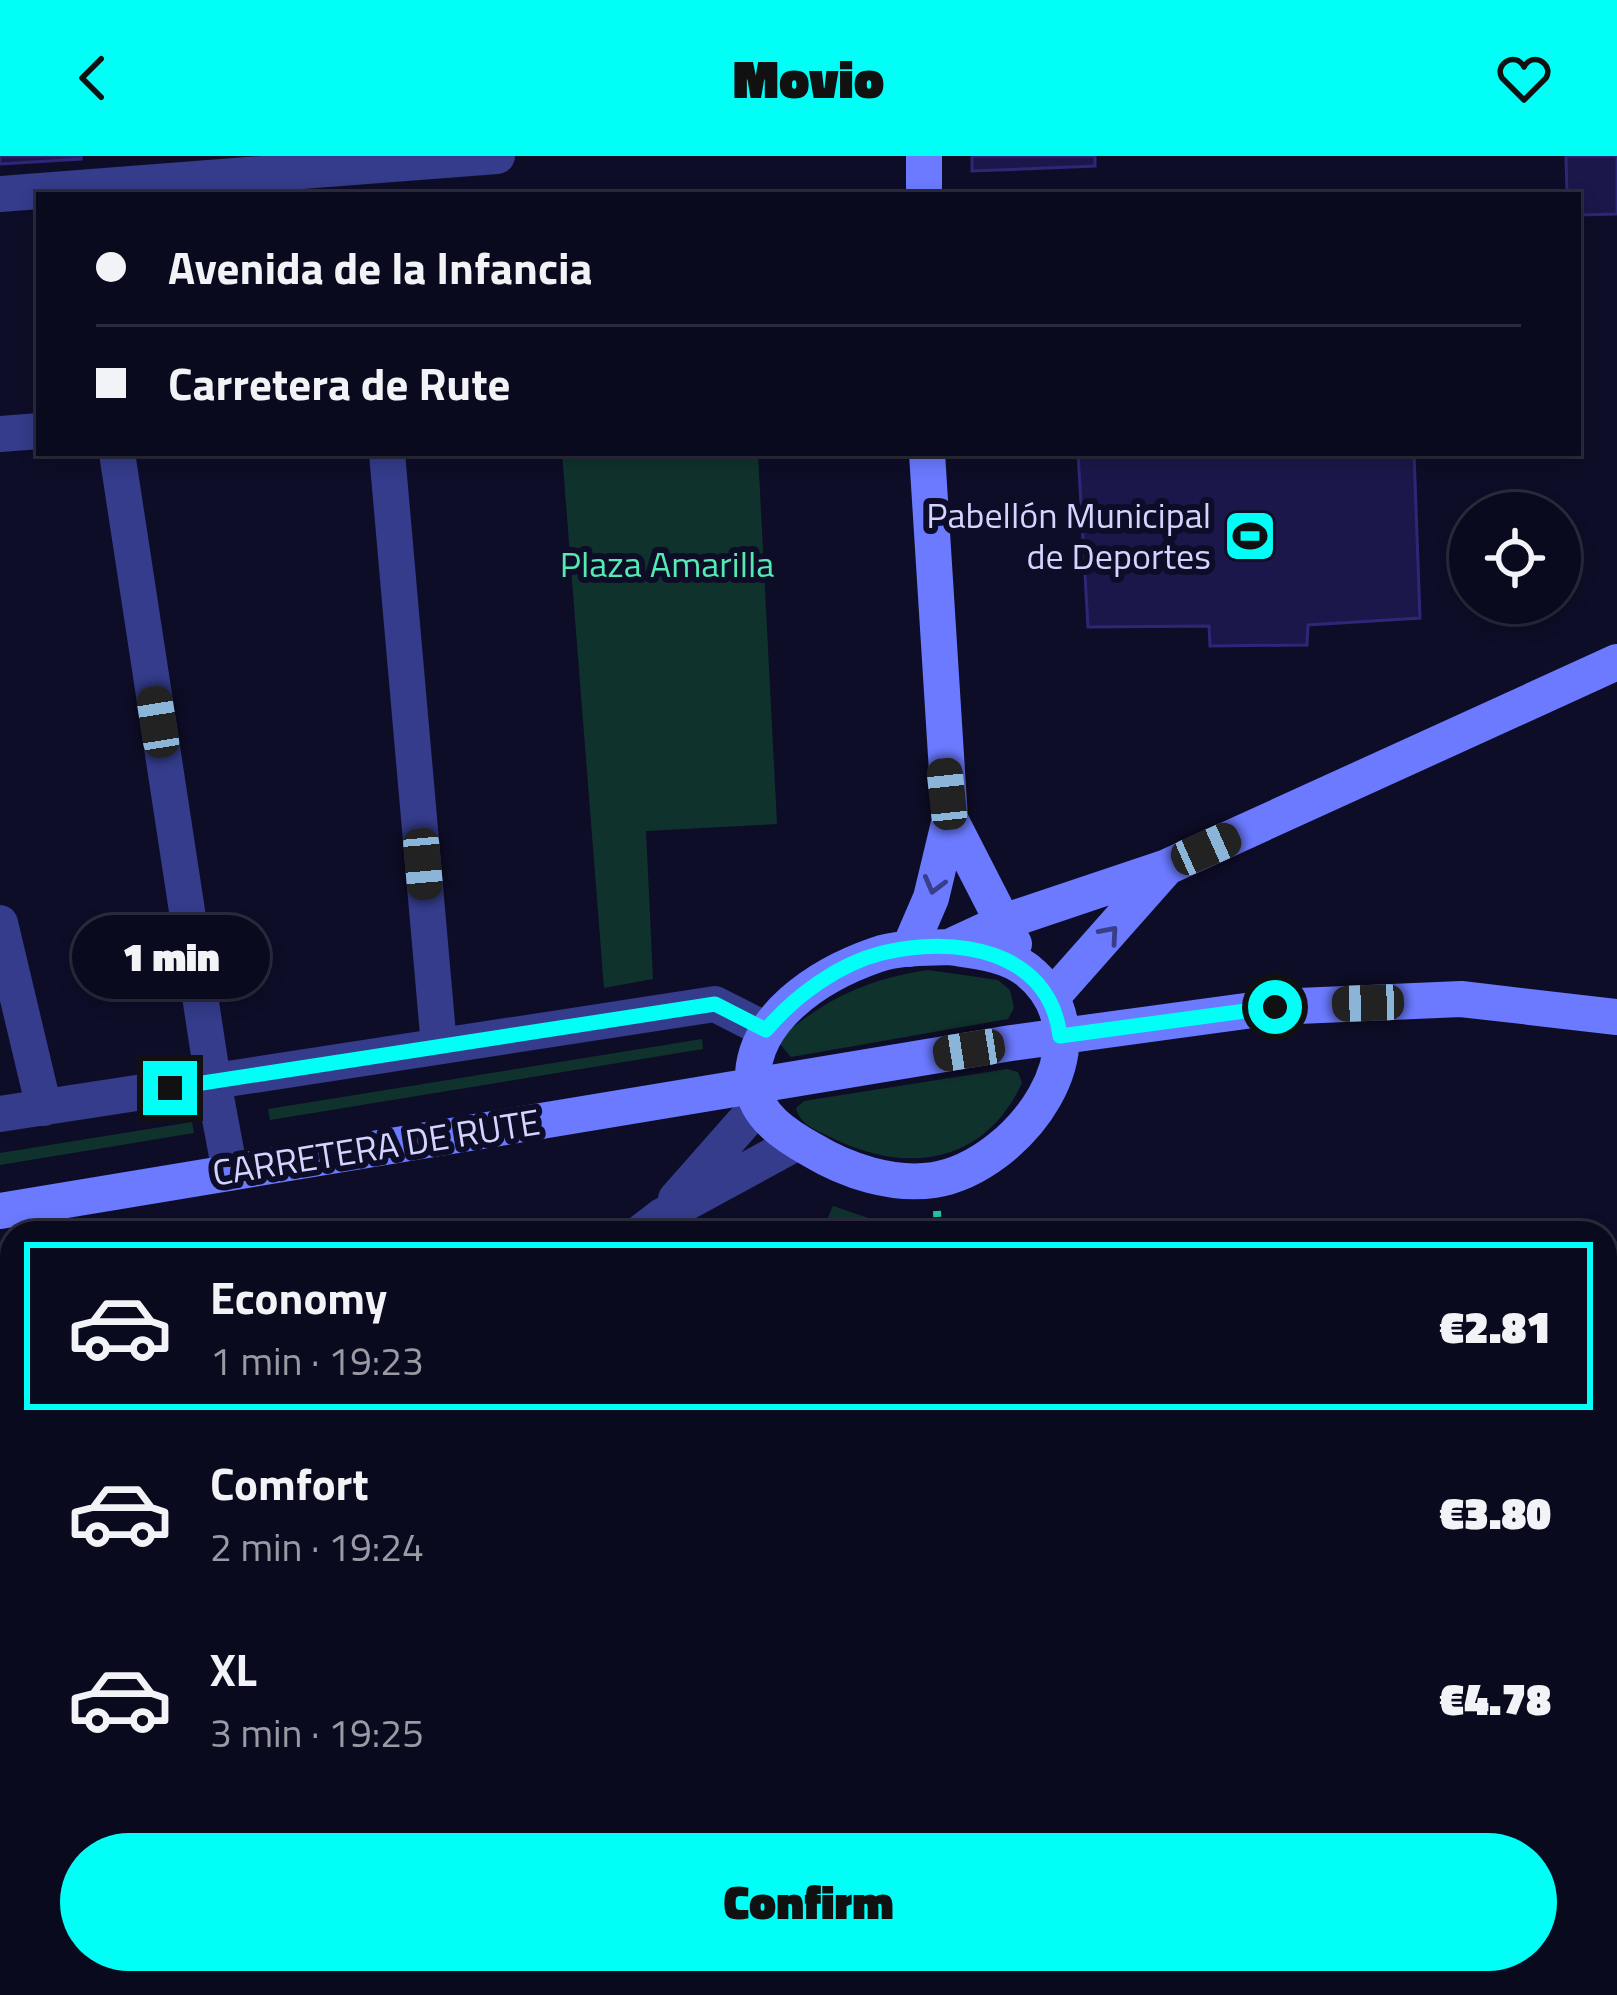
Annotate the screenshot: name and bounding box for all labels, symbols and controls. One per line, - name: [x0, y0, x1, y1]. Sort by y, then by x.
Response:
- text: Movio: [733, 37, 884, 119]
- icon: back: [60, 45, 126, 111]
- icon: heart: [1491, 45, 1557, 111]
- text: Avenida de la Infancia: [168, 233, 593, 301]
- text: Carretera de Rute: [168, 349, 511, 417]
- place label: Pabellón Municipal de Deportes: [926, 487, 1211, 583]
- map controls: [1449, 492, 1581, 624]
- button: locate: [1449, 492, 1581, 624]
- sports icon: Pabellón Municipal de Deportes: [1222, 508, 1278, 564]
- park label: Plaza Amarilla: [560, 536, 774, 591]
- car: [135, 684, 181, 760]
- car: [925, 756, 969, 832]
- car: [1166, 818, 1246, 880]
- car: [402, 827, 444, 901]
- one-way arrow: [923, 874, 948, 895]
- callout: 1 min: [71, 914, 269, 998]
- one-way arrow: [1096, 926, 1117, 947]
- text: 1 min: [123, 927, 219, 986]
- route start: [1248, 980, 1302, 1034]
- car: [1331, 984, 1405, 1022]
- car: [931, 1027, 1007, 1073]
- route end: [143, 1061, 197, 1115]
- street label: CARRETERA DE RUTE: [208, 1093, 544, 1200]
- text: Economy: [210, 1263, 387, 1331]
- icon: car: [66, 1272, 174, 1380]
- text: €2.81: [1439, 1292, 1551, 1360]
- text: 1 min · 19:23: [210, 1331, 424, 1390]
- text: Comfort: [210, 1449, 369, 1517]
- icon: car: [66, 1458, 174, 1566]
- text: €3.80: [1439, 1478, 1551, 1546]
- text: 2 min · 19:24: [210, 1517, 424, 1576]
- text: XL: [210, 1635, 257, 1703]
- icon: car: [66, 1644, 174, 1752]
- text: €4.78: [1439, 1664, 1551, 1732]
- text: 3 min · 19:25: [210, 1703, 424, 1762]
- button: Confirm: [60, 1833, 1557, 1971]

